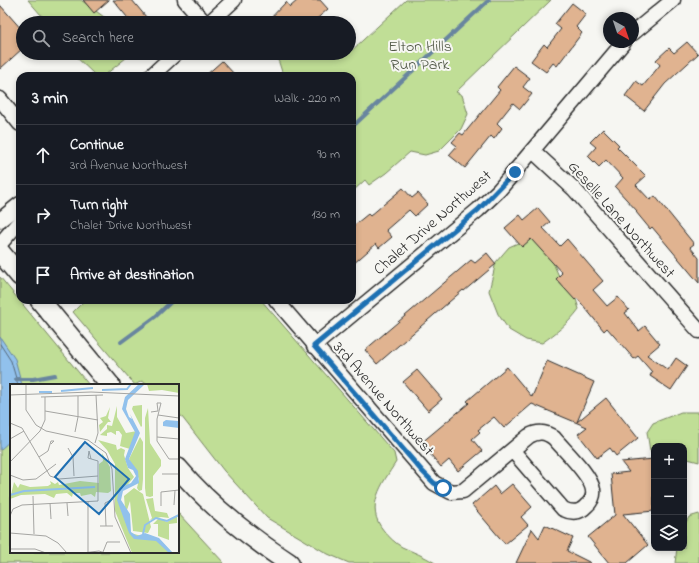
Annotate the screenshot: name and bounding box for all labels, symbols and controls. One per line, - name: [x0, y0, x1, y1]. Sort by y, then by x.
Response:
- north arrow: [603, 12, 639, 48]
- search box: [16, 16, 356, 60]
- icon: search: [30, 27, 52, 49]
- text: Search here: [62, 27, 134, 49]
- park label: Elton Hills Run Park: [388, 35, 452, 77]
- text: 3 min: [32, 86, 68, 111]
- text: Walk · 220 m: [274, 89, 340, 108]
- text: Continue: [70, 134, 124, 156]
- icon: ahead: [32, 144, 54, 166]
- text: 90 m: [317, 145, 340, 164]
- text: 3rd Avenue Northwest: [70, 156, 188, 175]
- street label: Geselle Lane Northwest: [562, 156, 681, 285]
- route end: [506, 163, 524, 181]
- street label: Chalet Drive Northwest: [369, 164, 498, 281]
- text: Turn right: [70, 194, 128, 216]
- icon: right: [32, 204, 54, 226]
- text: 130 m: [312, 205, 340, 224]
- text: Chalet Drive Northwest: [70, 216, 192, 235]
- icon: arrive: [32, 264, 54, 286]
- text: Arrive at destination: [70, 264, 194, 286]
- street label: 3rd Avenue Northwest: [326, 337, 440, 462]
- inset map: [10, 384, 179, 553]
- map controls: [651, 443, 687, 551]
- button: +: [651, 443, 687, 479]
- route start: [434, 479, 452, 497]
- button: −: [651, 479, 687, 515]
- button: layers: [651, 515, 687, 551]

